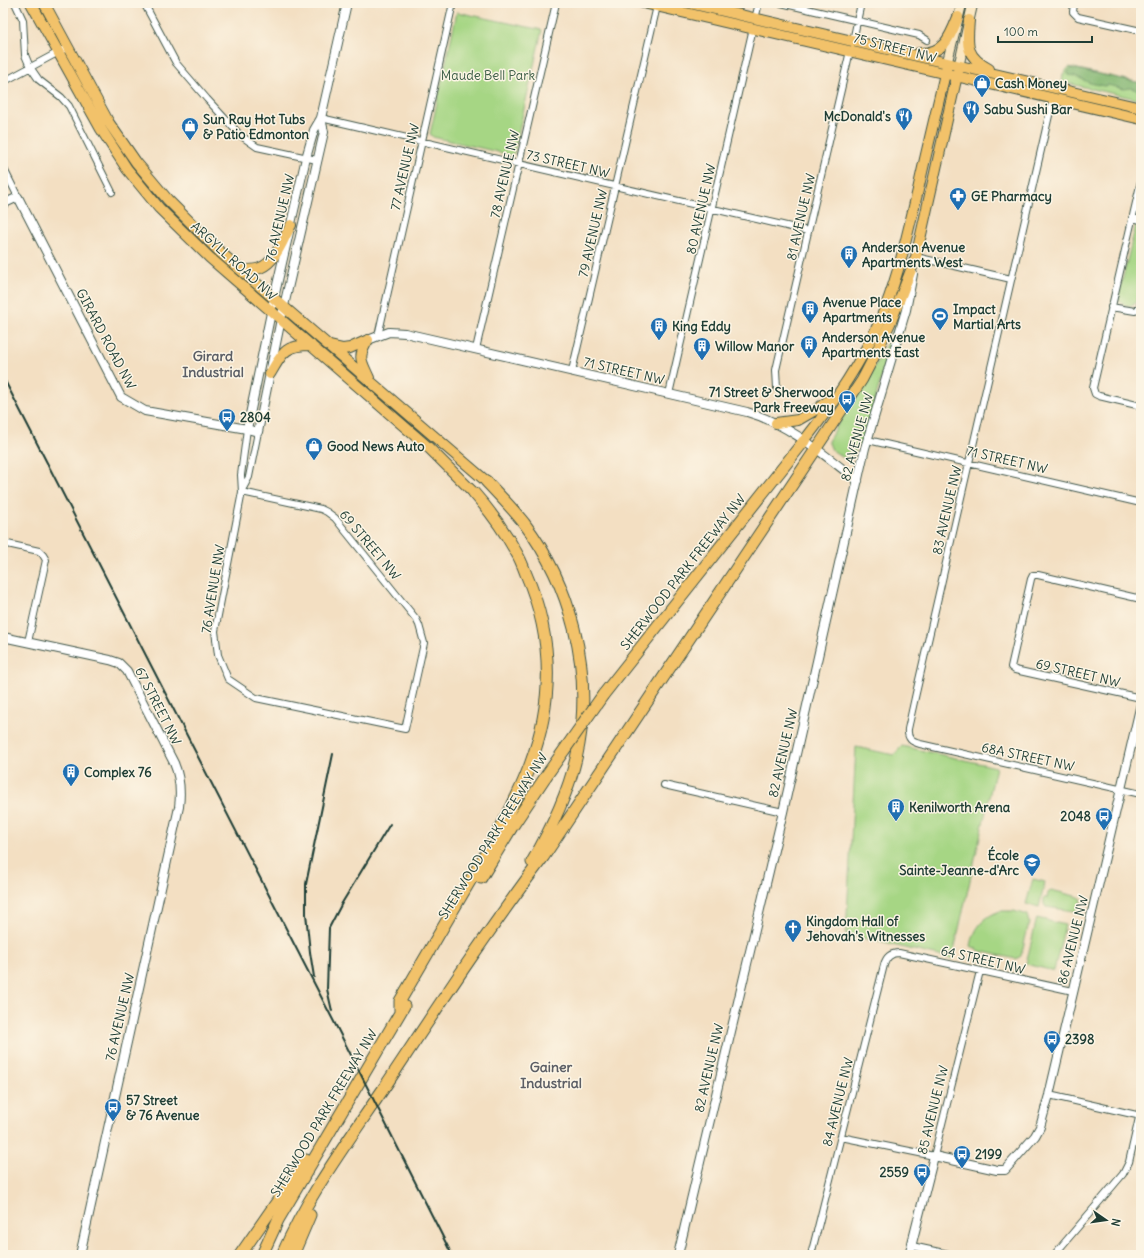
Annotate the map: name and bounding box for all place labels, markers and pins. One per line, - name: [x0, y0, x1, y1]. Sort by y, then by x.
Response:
- shop icon: Cash Money: [972, 73, 992, 98]
- place label: Cash Money: [995, 75, 1067, 92]
- restaurant icon: Sabu Sushi Bar: [961, 99, 981, 124]
- place label: Sabu Sushi Bar: [984, 101, 1073, 118]
- restaurant icon: McDonald's: [894, 106, 914, 131]
- place label: McDonald's: [824, 108, 891, 125]
- place label: Sun Ray Hot Tubs & Patio Edmonton: [203, 111, 310, 143]
- shop icon: Sun Ray Hot Tubs & Patio Edmonton: [180, 116, 200, 141]
- pharmacy icon: GE Pharmacy: [948, 186, 968, 211]
- place label: GE Pharmacy: [971, 188, 1052, 205]
- place label: Anderson Avenue Apartments West: [862, 239, 965, 271]
- building icon: Anderson Avenue Apartments West: [839, 244, 859, 269]
- place label: Avenue Place Apartments: [823, 294, 901, 326]
- building icon: Avenue Place Apartments: [800, 299, 820, 324]
- place label: Impact Martial Arts: [953, 301, 1021, 333]
- sports icon: Impact Martial Arts: [930, 306, 950, 331]
- building icon: King Eddy: [649, 316, 669, 341]
- place label: King Eddy: [672, 318, 731, 335]
- place label: Anderson Avenue Apartments East: [822, 329, 925, 361]
- building icon: Anderson Avenue Apartments East: [799, 334, 819, 359]
- building icon: Willow Manor: [692, 336, 712, 361]
- place label: Willow Manor: [715, 338, 795, 355]
- place label: 71 Street & Sherwood Park Freeway: [709, 384, 834, 416]
- bus stop icon: 71 Street & Sherwood Park Freeway: [837, 389, 857, 414]
- bus stop icon: 2804: [217, 407, 237, 432]
- place label: 2804: [240, 409, 271, 426]
- shop icon: Good News Auto: [304, 436, 324, 461]
- place label: Good News Auto: [327, 438, 424, 455]
- building icon: Complex 76: [61, 762, 81, 787]
- place label: Complex 76: [84, 764, 152, 781]
- building icon: Kenilworth Arena: [886, 797, 906, 822]
- place label: Kenilworth Arena: [909, 799, 1011, 816]
- bus stop icon: 2048: [1094, 806, 1114, 831]
- place label: 2048: [1060, 808, 1091, 825]
- place label: École Sainte-Jeanne-d'Arc: [899, 846, 1019, 879]
- school or university icon: École Sainte-Jeanne-d'Arc: [1022, 852, 1042, 877]
- place label: Kingdom Hall of Jehovah's Witnesses: [806, 913, 925, 945]
- church icon: Kingdom Hall of Jehovah's Witnesses: [783, 918, 803, 943]
- bus stop icon: 2398: [1042, 1029, 1062, 1054]
- place label: 2398: [1065, 1031, 1094, 1048]
- place label: 57 Street & 76 Avenue: [126, 1092, 199, 1124]
- bus stop icon: 57 Street & 76 Avenue: [103, 1097, 123, 1122]
- bus stop icon: 2199: [952, 1144, 972, 1169]
- place label: 2199: [975, 1146, 1002, 1163]
- bus stop icon: 2559: [912, 1162, 932, 1187]
- place label: 2559: [879, 1164, 909, 1181]

